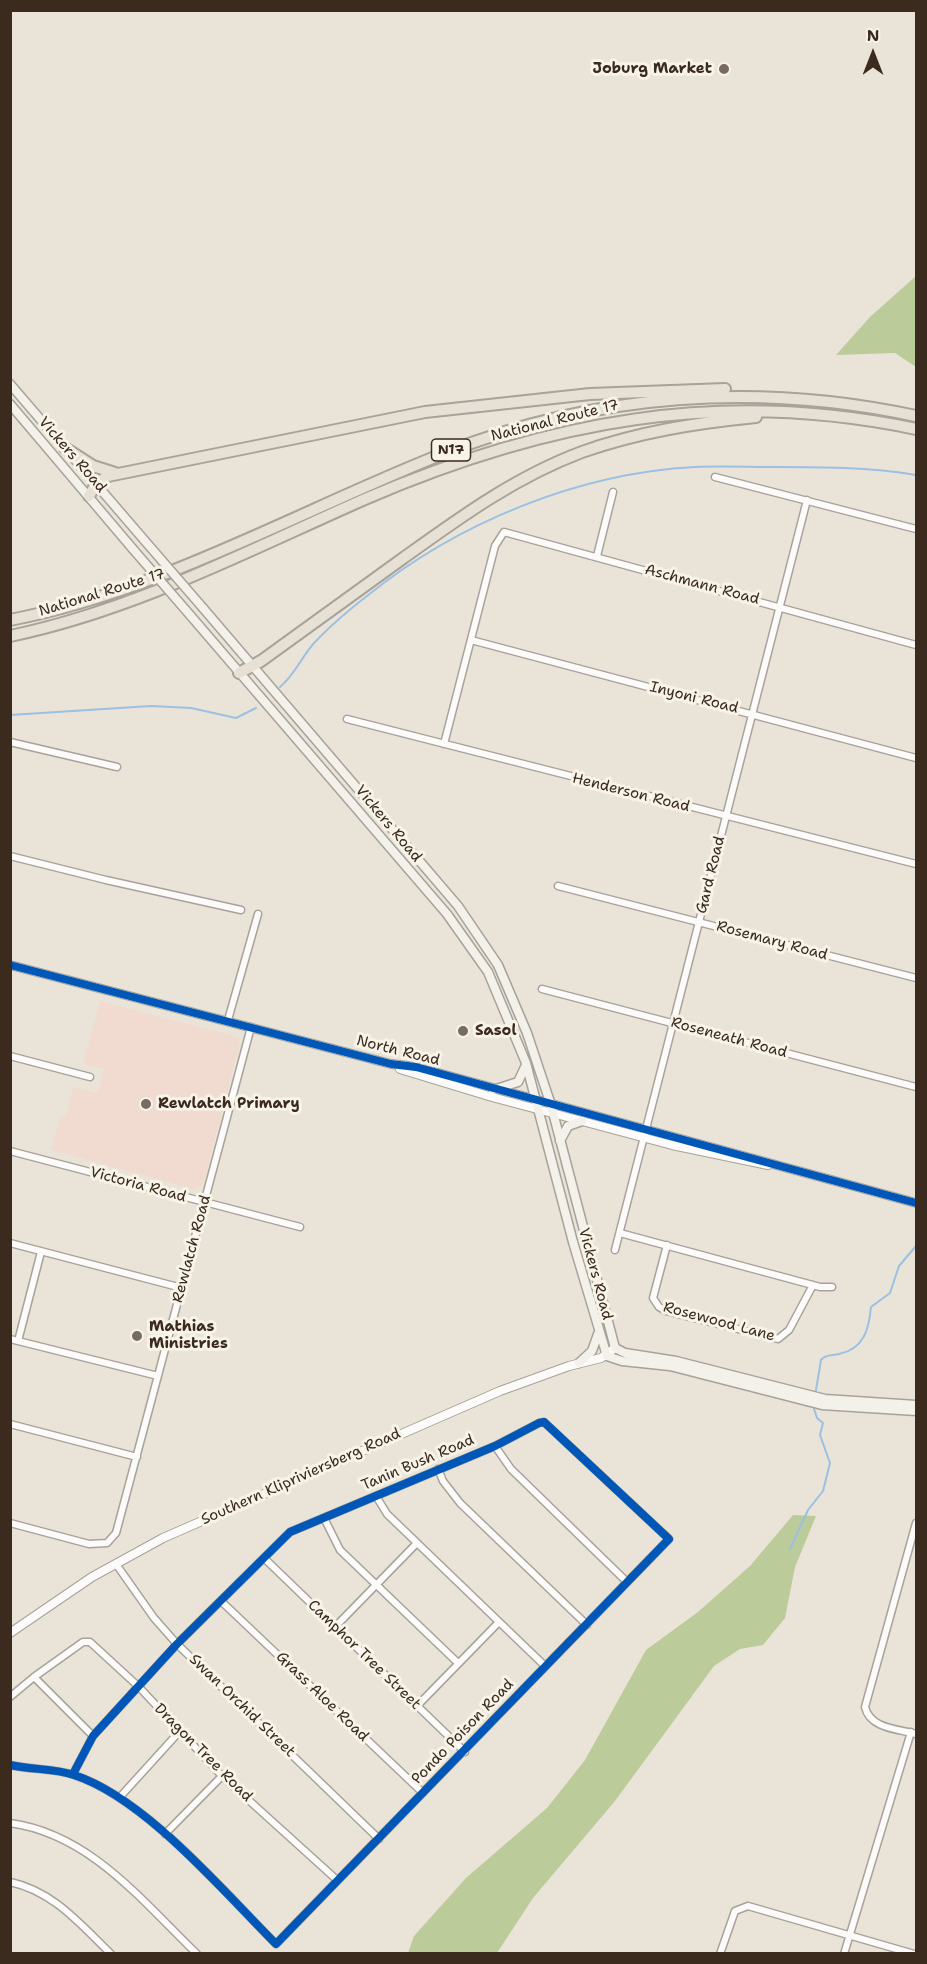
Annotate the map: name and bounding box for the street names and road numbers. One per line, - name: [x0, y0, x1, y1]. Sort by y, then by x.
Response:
- street label: National Route 17: [489, 396, 621, 446]
- street label: Vickers Road: [34, 413, 110, 497]
- road number: N17: [432, 439, 470, 461]
- street label: Aschmann Road: [643, 561, 761, 609]
- street label: National Route 17: [37, 565, 167, 621]
- street label: Inyoni Road: [648, 678, 740, 718]
- street label: Henderson Road: [570, 770, 692, 816]
- street label: Vickers Road: [351, 782, 425, 866]
- street label: Gard Road: [693, 834, 729, 916]
- street label: Rosemary Road: [714, 917, 830, 965]
- street label: Roseneath Road: [669, 1014, 789, 1062]
- street label: North Road: [354, 1032, 442, 1070]
- street label: Victoria Road: [88, 1163, 188, 1207]
- street label: Rewlatch Road: [169, 1193, 215, 1305]
- street label: Vickers Road: [574, 1226, 616, 1322]
- street label: Rosewood Lane: [661, 1298, 777, 1346]
- street label: Southern Klipriviersberg Road: [198, 1425, 404, 1529]
- street label: Tanin Bush Road: [359, 1431, 477, 1495]
- street label: Camphor Tree Street: [304, 1596, 424, 1714]
- street label: Grass Aloe Road: [272, 1648, 372, 1746]
- street label: Swan Orchid Street: [185, 1651, 299, 1761]
- street label: Pondo Poison Road: [408, 1676, 518, 1788]
- street label: Dragon Tree Road: [150, 1700, 256, 1806]

